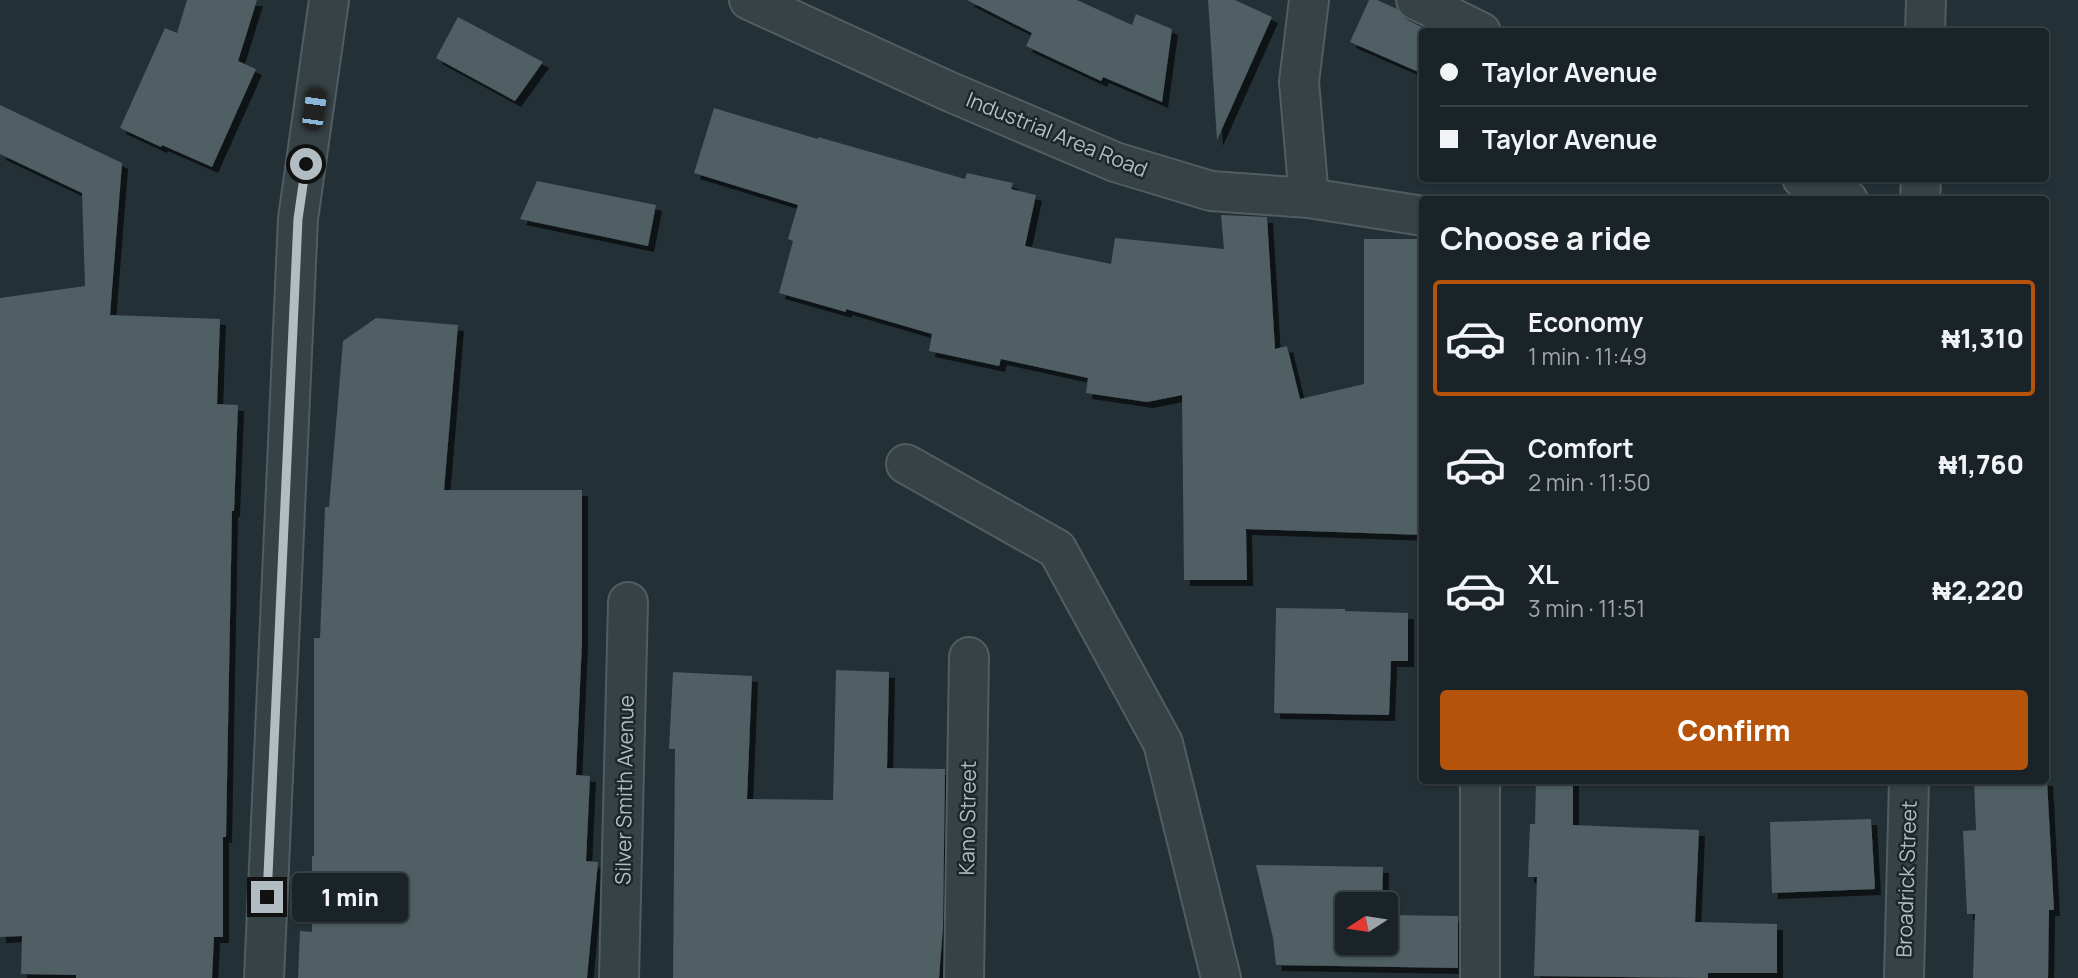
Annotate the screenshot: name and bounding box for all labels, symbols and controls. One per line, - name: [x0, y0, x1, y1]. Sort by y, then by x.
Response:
- text: Taylor Avenue: [1482, 54, 1657, 90]
- street label: Industrial Area Road: [962, 85, 1152, 183]
- car: [301, 87, 328, 131]
- text: Taylor Avenue: [1482, 121, 1657, 157]
- route start: [290, 148, 322, 180]
- text: Choose a ride: [1440, 216, 1651, 260]
- text: Economy: [1528, 304, 1643, 340]
- icon: car: [1444, 307, 1507, 370]
- text: ₦1,310: [1942, 320, 2024, 356]
- text: 1 min · 11:49: [1528, 340, 1647, 372]
- text: Comfort: [1528, 430, 1634, 466]
- icon: car: [1444, 433, 1507, 496]
- text: ₦1,760: [1938, 446, 2024, 482]
- text: 2 min · 11:50: [1528, 466, 1651, 498]
- text: XL: [1528, 556, 1559, 592]
- icon: car: [1444, 559, 1507, 622]
- text: ₦2,220: [1932, 572, 2024, 608]
- text: 3 min · 11:51: [1528, 592, 1645, 624]
- button: Confirm: [1440, 690, 2028, 770]
- street label: Silver Smith Avenue: [608, 695, 640, 885]
- street label: Kano Street: [952, 760, 982, 876]
- street label: Broadrick Street: [1889, 800, 1923, 958]
- callout: 1 min: [292, 872, 407, 922]
- route end: [251, 881, 283, 913]
- text: 1 min: [321, 881, 379, 913]
- north arrow: [1335, 892, 1398, 956]
- map controls: [1335, 892, 1398, 955]

